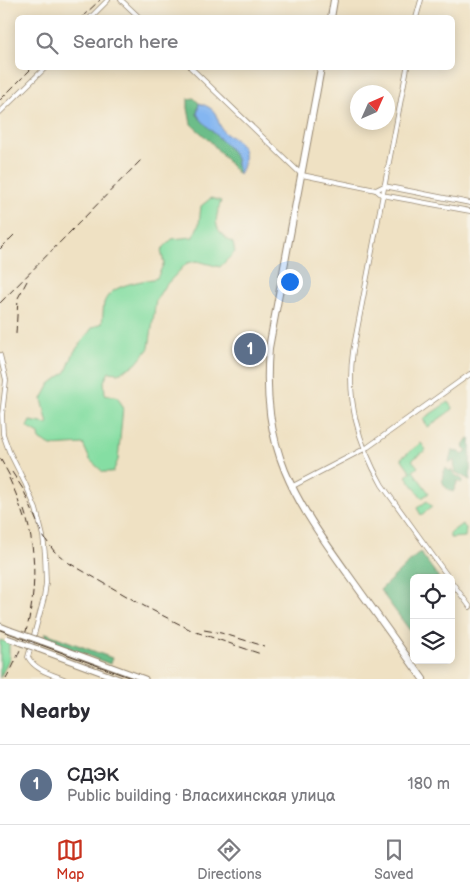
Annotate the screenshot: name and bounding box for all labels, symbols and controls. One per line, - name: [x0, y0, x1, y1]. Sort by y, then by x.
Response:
- search box: [15, 15, 455, 70]
- icon: search: [33, 29, 61, 57]
- text: Search here: [73, 31, 178, 54]
- north arrow: [350, 85, 395, 130]
- your location: [277, 269, 303, 295]
- pin: 1: [234, 330, 266, 368]
- map controls: [410, 574, 455, 664]
- button: locate: [410, 574, 455, 619]
- button: layers: [410, 619, 455, 664]
- text: Nearby: [20, 699, 90, 724]
- text: СДЭК: [67, 764, 119, 787]
- text: 1: [33, 775, 39, 794]
- text: 180 m: [408, 775, 450, 794]
- text: Public building · Власихинская улица: [67, 787, 335, 806]
- tab: Map: [56, 836, 85, 883]
- tab: Directions: [197, 836, 262, 883]
- tab: Saved: [374, 836, 414, 883]

